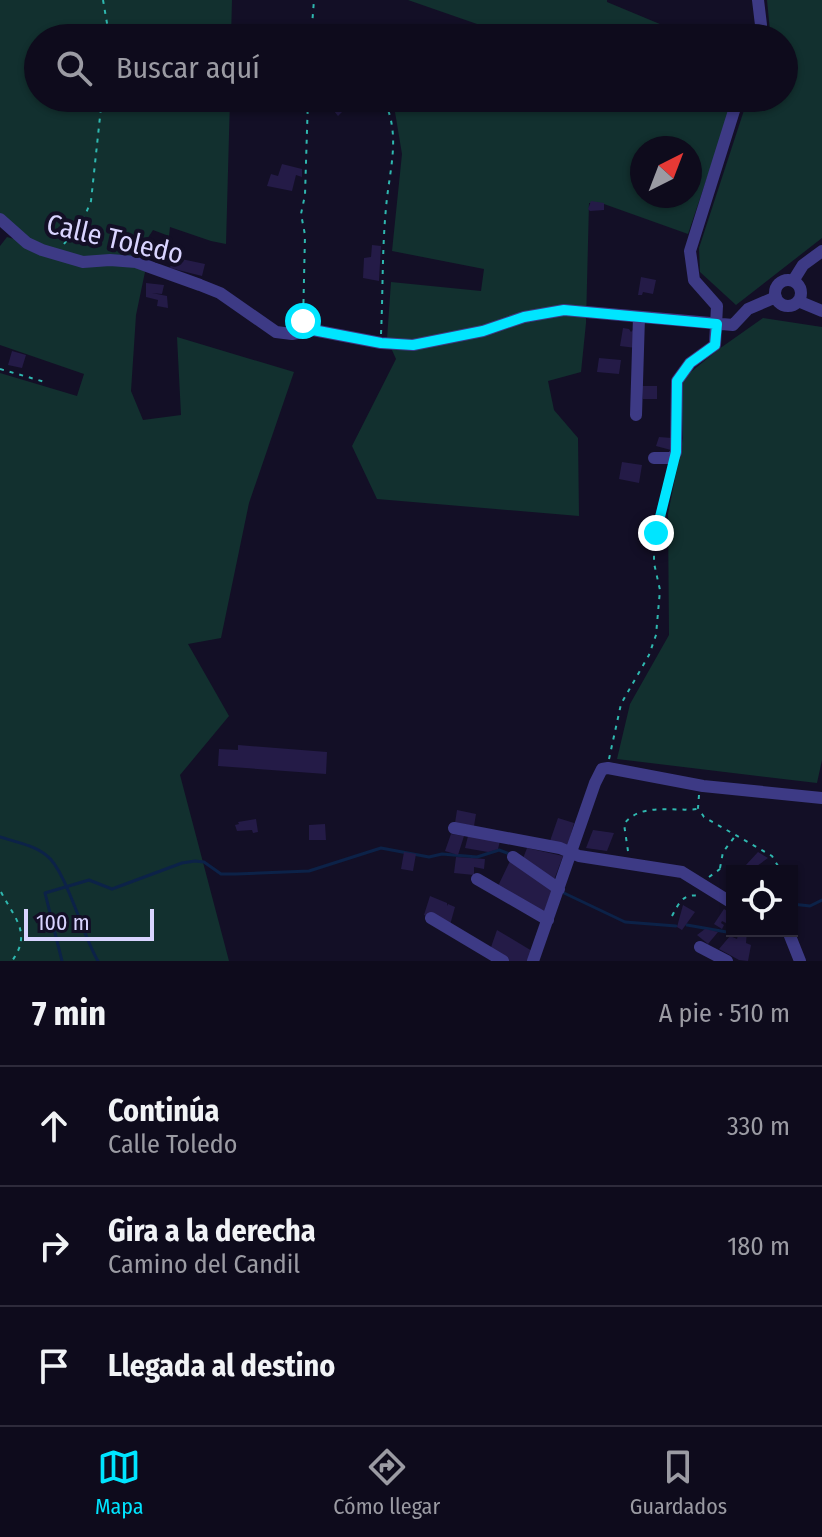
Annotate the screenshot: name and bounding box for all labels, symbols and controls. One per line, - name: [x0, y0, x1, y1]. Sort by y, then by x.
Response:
- search box: [24, 24, 798, 112]
- icon: search: [52, 46, 96, 90]
- text: Buscar aquí: [116, 50, 260, 86]
- north arrow: [630, 136, 702, 208]
- street label: Calle Toledo: [43, 207, 187, 271]
- route start: [285, 303, 321, 339]
- route end: [638, 515, 674, 551]
- map controls: [726, 865, 798, 937]
- button: locate: [726, 865, 798, 937]
- scale bar: [24, 905, 154, 941]
- text: 100 m: [36, 909, 90, 936]
- text: 7 min: [32, 993, 106, 1034]
- text: A pie · 510 m: [659, 998, 790, 1029]
- text: Continúa: [108, 1093, 219, 1129]
- icon: ahead: [32, 1104, 76, 1148]
- text: 330 m: [727, 1111, 790, 1142]
- text: Calle Toledo: [108, 1129, 237, 1160]
- text: Gira a la derecha: [108, 1213, 316, 1249]
- icon: right: [32, 1224, 76, 1268]
- text: 180 m: [727, 1231, 790, 1262]
- text: Camino del Candil: [108, 1249, 300, 1280]
- icon: arrive: [32, 1344, 76, 1388]
- text: Llegada al destino: [108, 1348, 335, 1384]
- tab: Mapa: [95, 1445, 144, 1520]
- tab: Cómo llegar: [333, 1445, 440, 1520]
- tab: Guardados: [630, 1445, 727, 1520]

